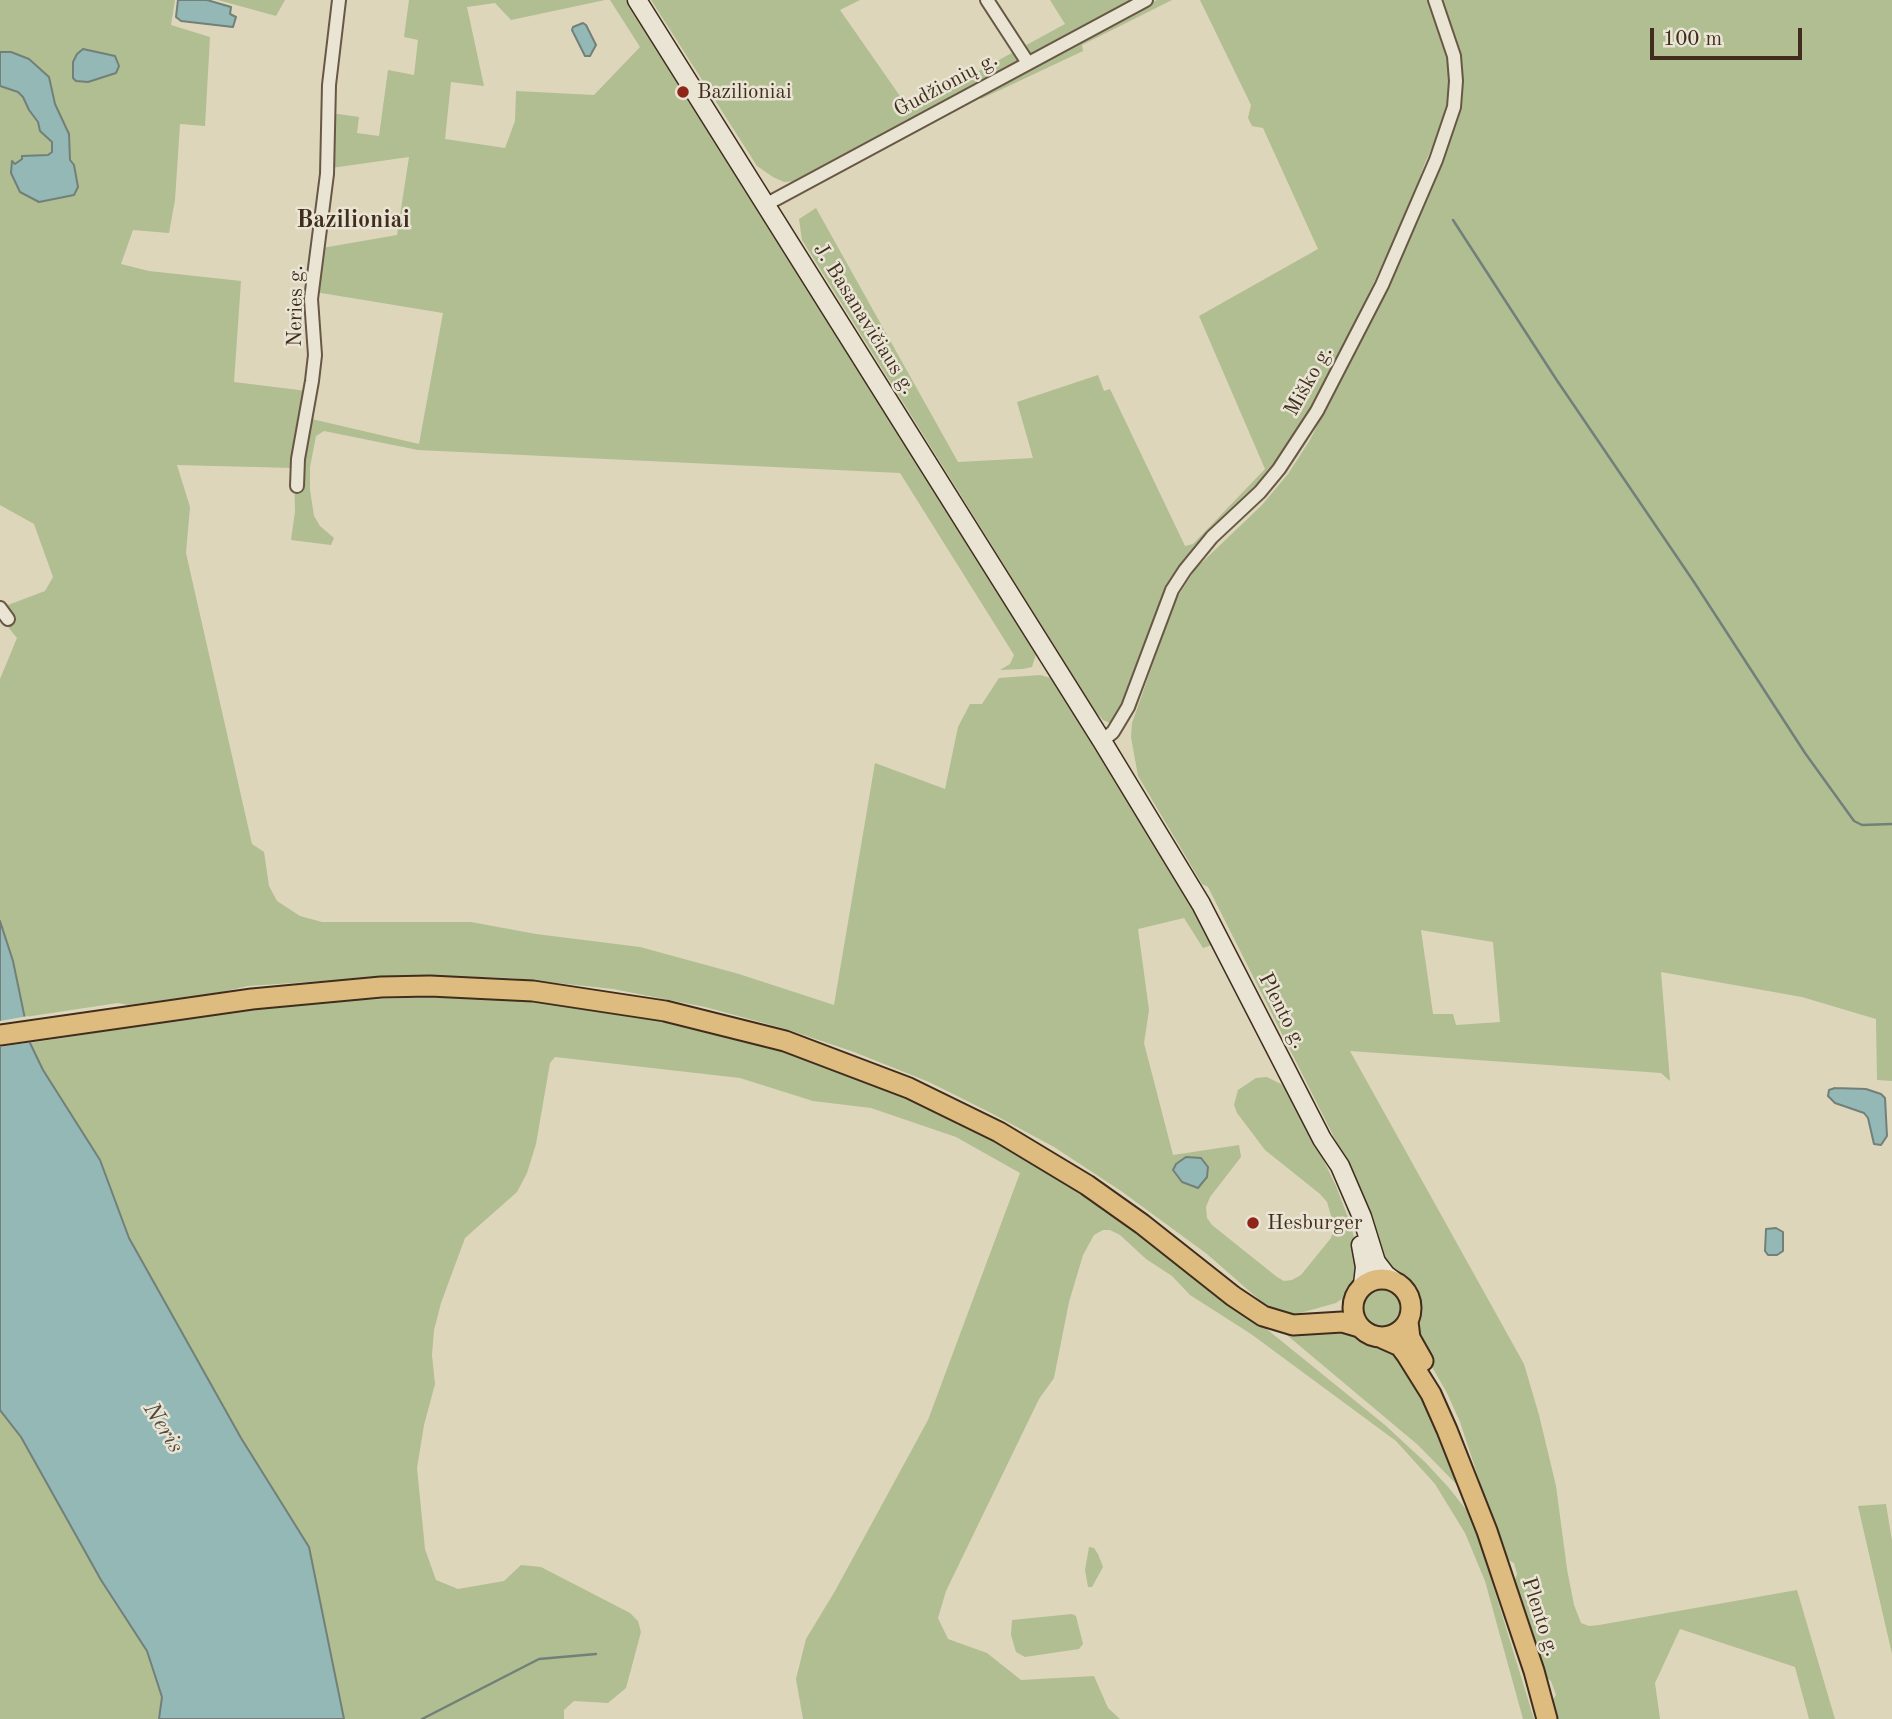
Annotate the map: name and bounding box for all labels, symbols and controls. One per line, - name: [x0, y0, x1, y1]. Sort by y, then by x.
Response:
- scale bar: [1654, 14, 1806, 58]
- text: 100 m: [1663, 29, 1722, 50]
- street label: Gudžionių g.: [890, 47, 1002, 123]
- place label: Bazilioniai: [697, 79, 792, 105]
- marker: Bazilioniai: [675, 84, 691, 100]
- district label: Bazilioniai: [296, 207, 410, 235]
- street label: J. Basanavičiaus g.: [807, 239, 921, 399]
- street label: Neries g.: [283, 265, 309, 347]
- street label: Miško g.: [1279, 341, 1339, 421]
- street label: Plento g.: [1252, 969, 1312, 1053]
- place label: Hesburger: [1267, 1210, 1363, 1236]
- marker: Hesburger: [1245, 1215, 1261, 1231]
- water label: Neris: [137, 1397, 189, 1459]
- street label: Plento g.: [1515, 1574, 1565, 1660]

